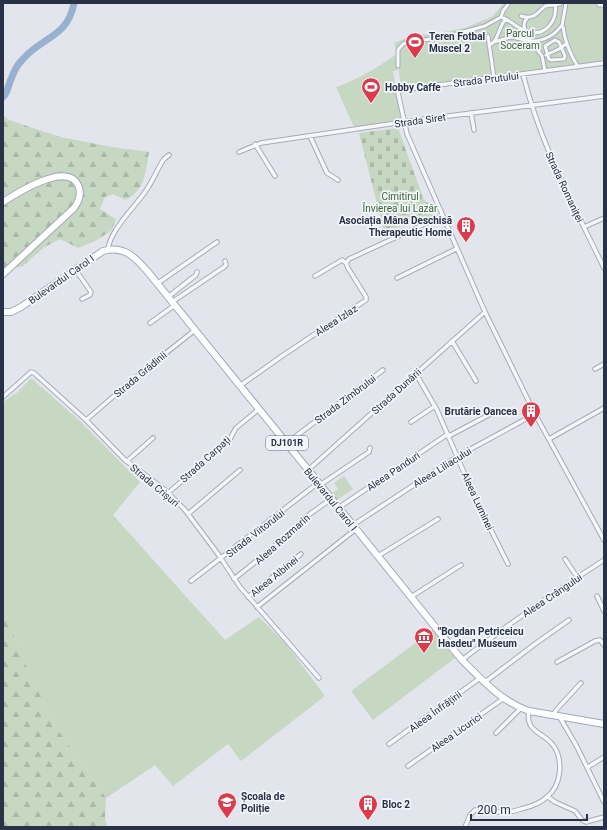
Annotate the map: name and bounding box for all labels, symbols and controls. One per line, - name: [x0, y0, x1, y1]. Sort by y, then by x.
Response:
- park label: Parcul Soceram: [500, 28, 540, 51]
- sports icon: Teren Fotbal Muscel 2: [404, 31, 426, 59]
- place label: Teren Fotbal Muscel 2: [429, 31, 486, 54]
- street label: Strada Prutului: [453, 70, 519, 89]
- sports icon: Hobby Caffe: [360, 76, 382, 104]
- place label: Hobby Caffe: [385, 82, 441, 93]
- street label: Strada Siret: [394, 111, 446, 130]
- street label: Strada Romaniței: [543, 150, 586, 225]
- park label: Cimitirul Învierea lui Lazăr: [362, 191, 438, 214]
- place label: Asociația Mâna Deschisă Therapeutic Home: [339, 215, 453, 238]
- building icon: Asociația Mâna Deschisă Therapeutic Home: [455, 215, 477, 243]
- street label: Bulevardul Carol I: [26, 253, 96, 306]
- street label: Aleea Izlaz: [313, 303, 359, 338]
- street label: Strada Grădinii: [112, 349, 169, 400]
- street label: Strada Dunării: [369, 366, 423, 416]
- street label: Strada Zimbrului: [313, 373, 378, 426]
- building icon: Brutărie Oancea: [520, 400, 542, 428]
- place label: Brutărie Oancea: [445, 406, 518, 417]
- street label: Strada Carpați: [178, 434, 233, 485]
- road number: DJ101R: [266, 436, 308, 450]
- street label: Aleea Liliacului: [411, 445, 473, 490]
- street label: Aleea Panduri: [365, 450, 422, 493]
- street label: Strada Crișuri: [127, 462, 181, 510]
- street label: Bulevardul Carol I: [302, 466, 359, 533]
- street label: Aleea Luminei: [459, 471, 496, 532]
- street label: Strada Viitorului: [224, 507, 287, 560]
- street label: Aleea Rozmarin: [253, 512, 312, 567]
- street label: Aleea Albinei: [248, 554, 300, 599]
- street label: Aleea Crângului: [520, 571, 584, 619]
- museum icon: "Bogdan Petriceicu Hasdeu" Museum: [413, 626, 435, 654]
- place label: "Bogdan Petriceicu Hasdeu" Museum: [438, 626, 524, 649]
- street label: Aleea Înfrățirii: [406, 688, 464, 735]
- street label: Aleea Licurici: [429, 711, 484, 754]
- school or university icon: Școala de Poliție: [216, 791, 238, 819]
- place label: Școala de Poliție: [241, 791, 285, 815]
- building icon: Bloc 2: [357, 793, 379, 821]
- scale bar: [471, 796, 587, 822]
- place label: Bloc 2: [382, 799, 410, 810]
- text: 200 m: [477, 803, 511, 817]

